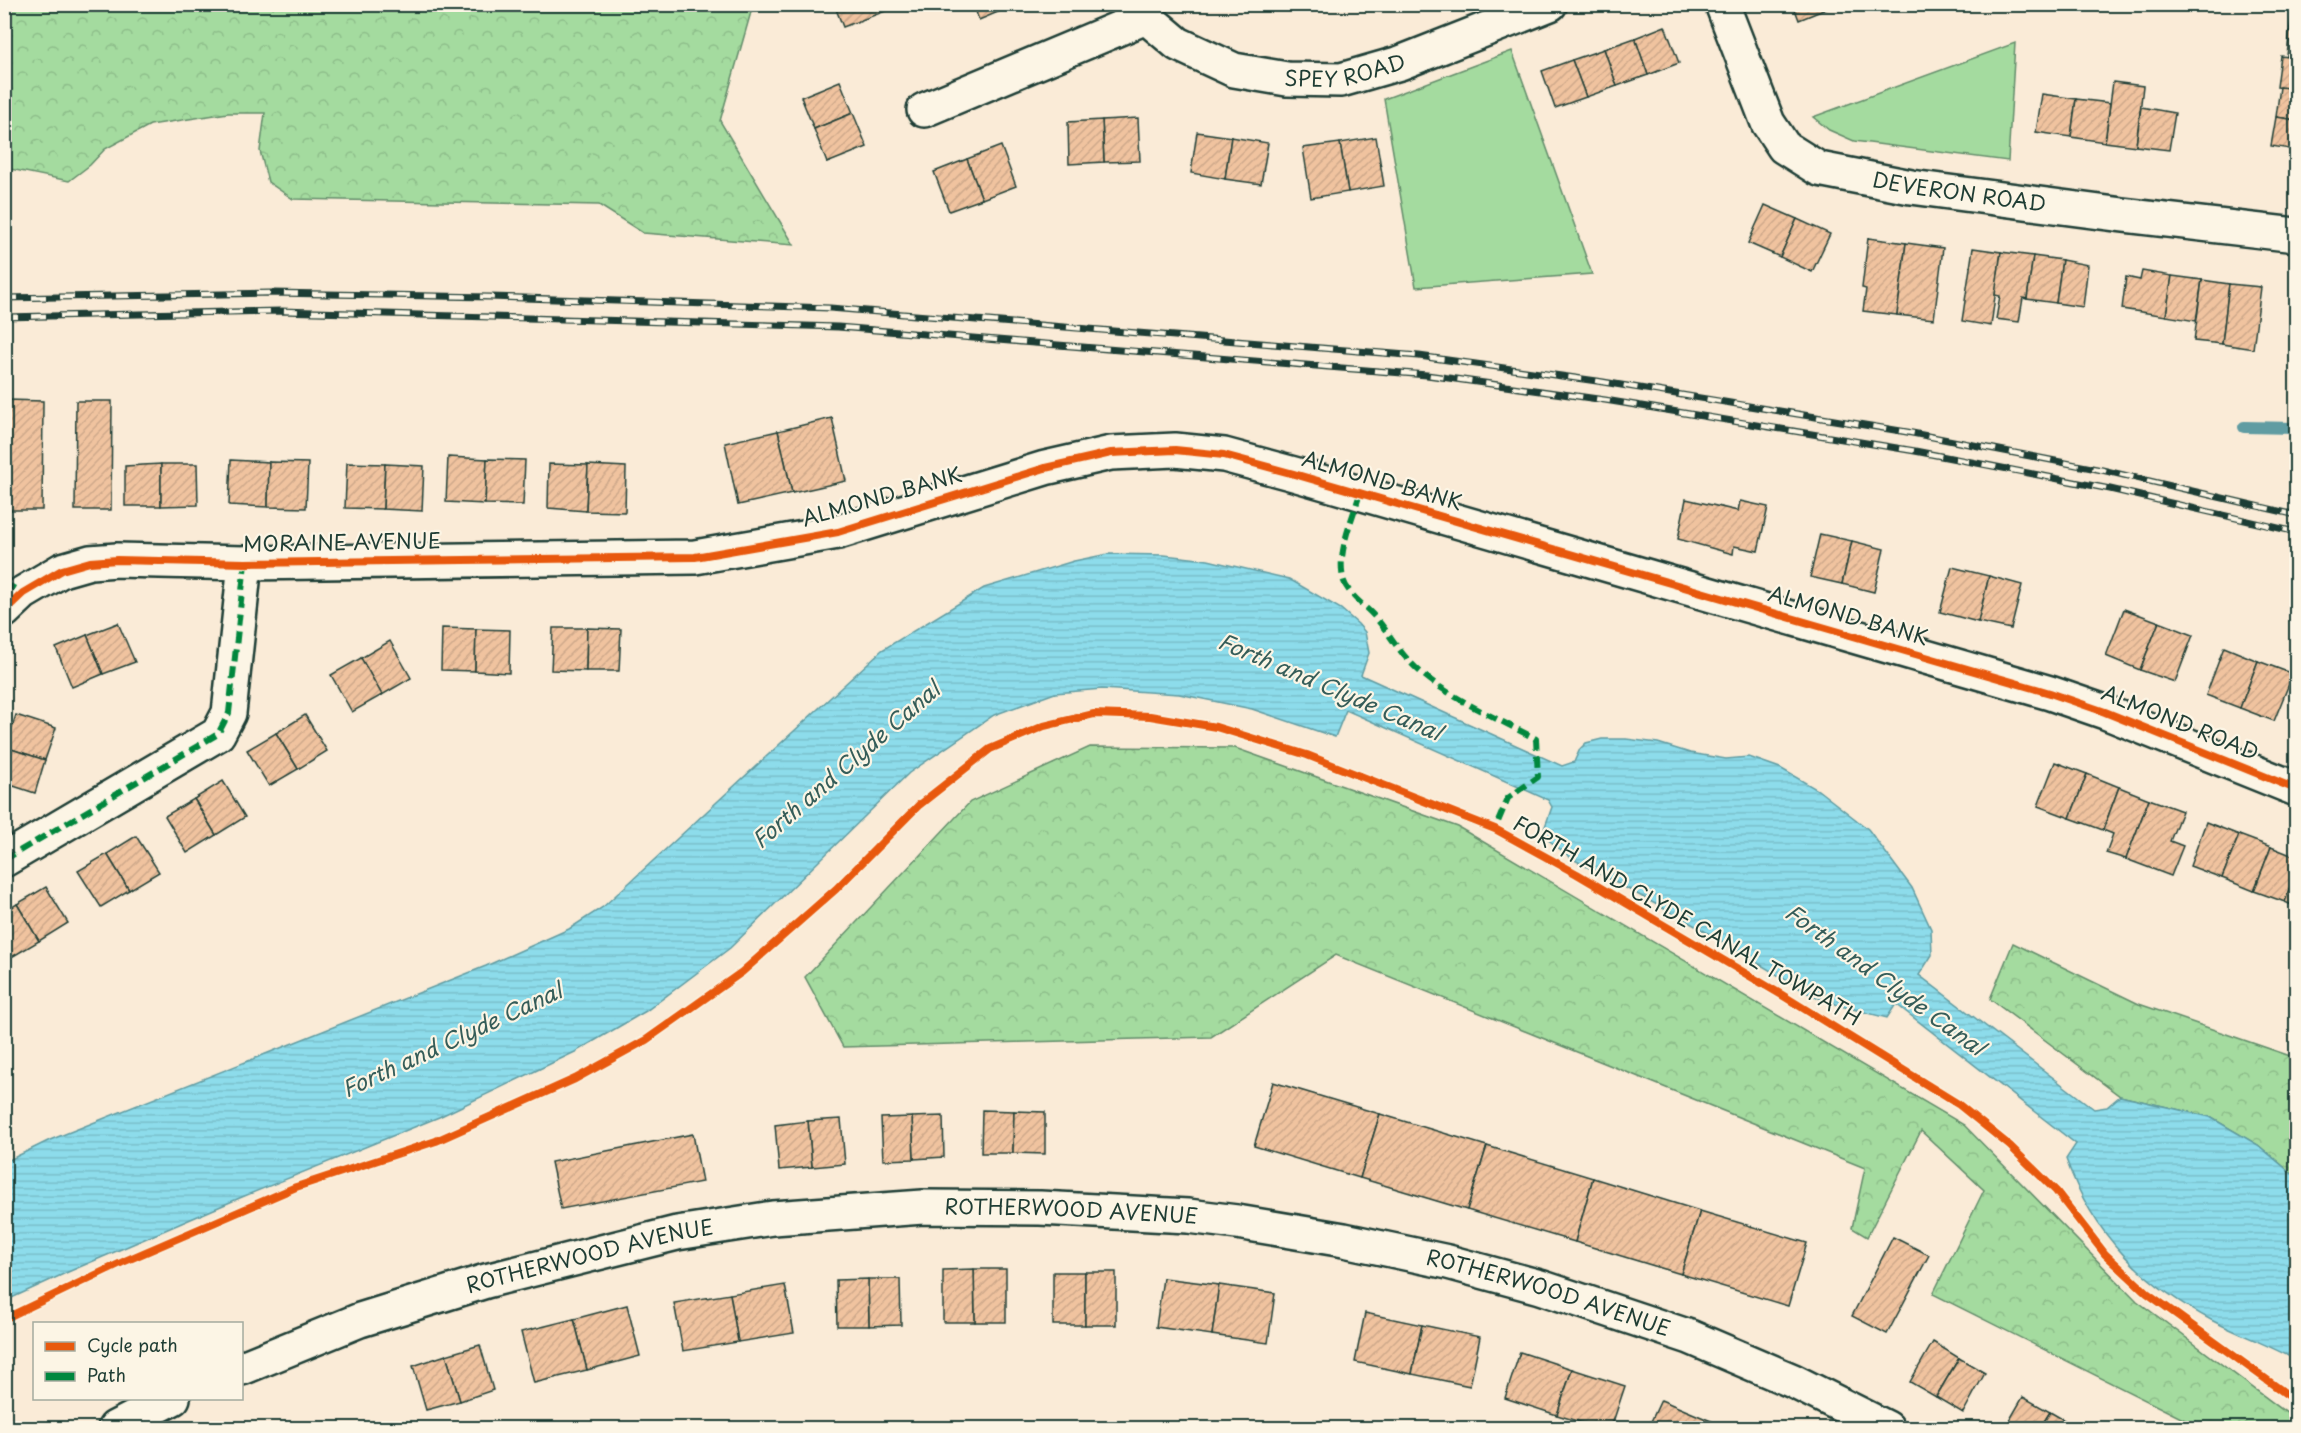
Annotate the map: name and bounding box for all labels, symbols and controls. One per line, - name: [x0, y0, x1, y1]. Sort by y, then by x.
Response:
- street label: SPEY ROAD: [1284, 44, 1409, 94]
- street label: DEVERON ROAD: [1870, 162, 2048, 219]
- street label: ALMOND BANK: [1299, 441, 1466, 517]
- street label: ALMOND BANK: [798, 457, 965, 533]
- street label: MORAINE AVENUE: [243, 523, 441, 559]
- street label: ALMOND BANK: [1765, 576, 1932, 652]
- water label: Forth and Clyde Canal: [1214, 624, 1450, 749]
- water label: Forth and Clyde Canal: [744, 671, 949, 855]
- street label: ALMOND ROAD: [2097, 675, 2264, 767]
- street label: FORTH AND CLYDE CANAL TOWPATH: [1508, 806, 1868, 1032]
- water label: Forth and Clyde Canal: [1779, 895, 1995, 1064]
- water label: Forth and Clyde Canal: [336, 972, 570, 1104]
- street label: ROTHERWOOD AVENUE: [944, 1189, 1200, 1231]
- street label: ROTHERWOOD AVENUE: [461, 1210, 715, 1300]
- street label: ROTHERWOOD AVENUE: [1424, 1240, 1675, 1343]
- legend: [33, 1322, 243, 1400]
- text: Cycle path: [87, 1331, 178, 1358]
- text: Path: [87, 1361, 126, 1388]

